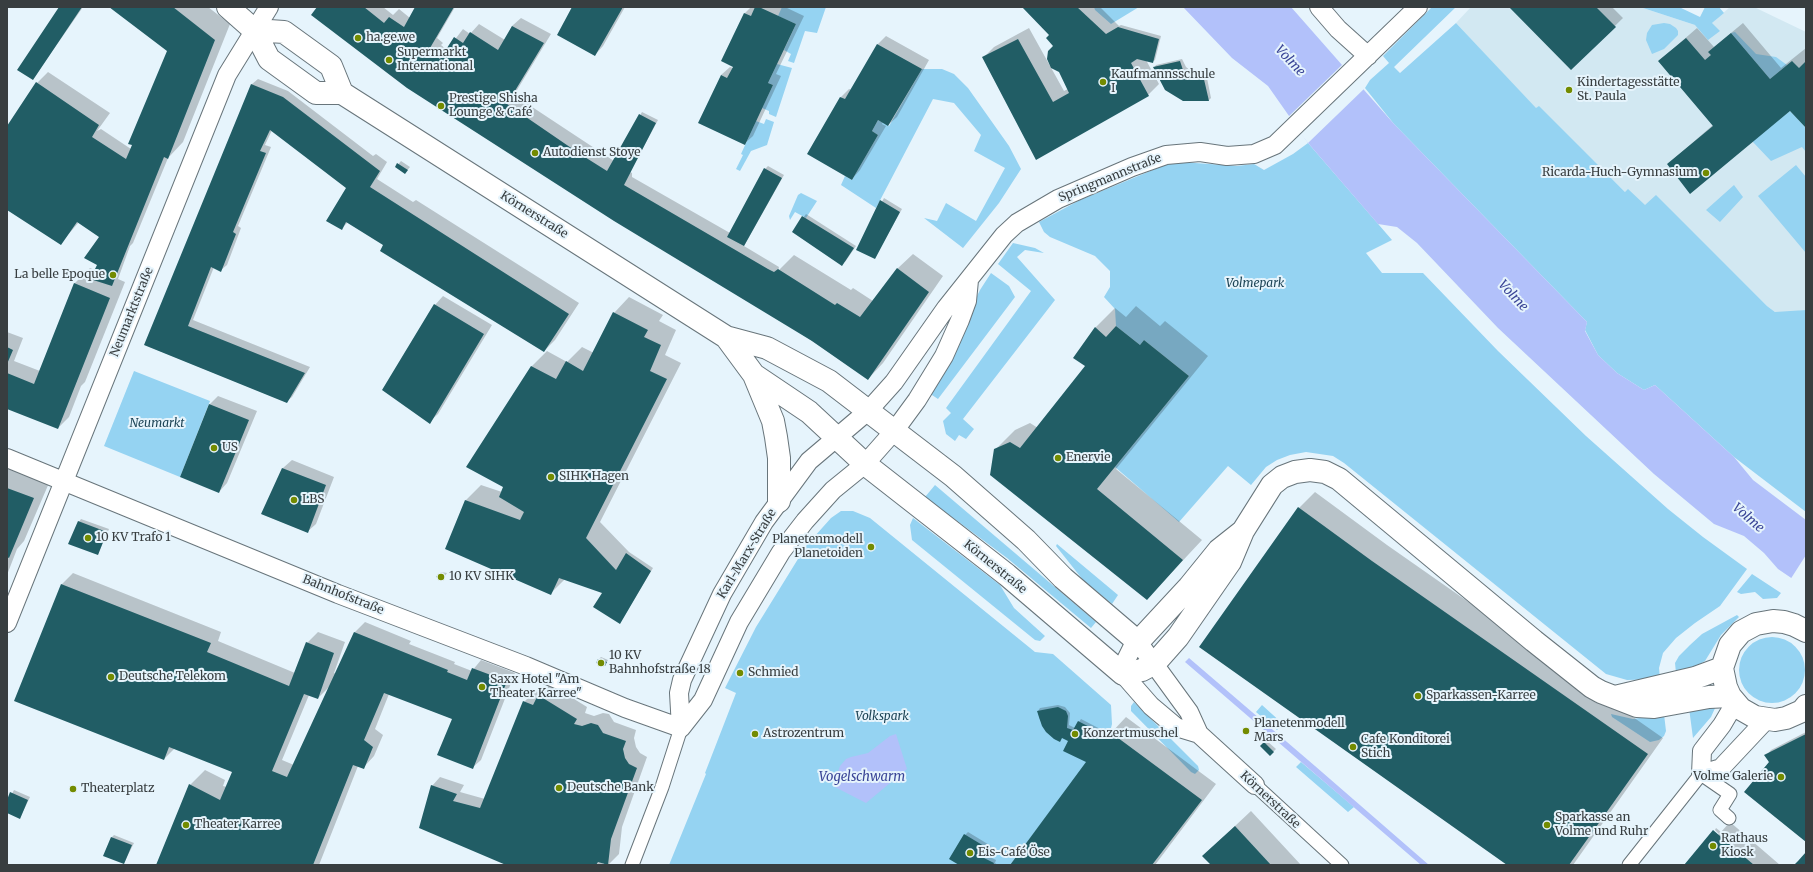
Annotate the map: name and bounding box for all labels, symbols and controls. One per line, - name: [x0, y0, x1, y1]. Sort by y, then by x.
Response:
- place label: ha.ge.we: [366, 31, 415, 45]
- marker: ha.ge.we: [353, 33, 363, 43]
- water label: Volme: [1272, 42, 1308, 80]
- place label: Supermarkt International: [397, 46, 473, 74]
- marker: Supermarkt International: [384, 55, 394, 65]
- place label: Kaufmannsschule I: [1111, 68, 1215, 96]
- place label: Kindertagesstätte St. Paula: [1577, 76, 1679, 104]
- marker: Kaufmannsschule I: [1098, 77, 1108, 87]
- marker: Kindertagesstätte St. Paula: [1564, 85, 1574, 95]
- place label: Prestige Shisha Lounge & Café: [449, 92, 538, 120]
- marker: Prestige Shisha Lounge & Café: [436, 101, 446, 111]
- place label: Autodienst Stoye: [543, 146, 641, 160]
- marker: Autodienst Stoye: [530, 148, 540, 158]
- street label: Springmannstraße: [1056, 151, 1164, 205]
- place label: Ricarda-Huch-Gymnasium: [1542, 166, 1698, 180]
- marker: Ricarda-Huch-Gymnasium: [1701, 168, 1711, 178]
- street label: Körnerstraße: [498, 189, 570, 241]
- street label: Neumarktstraße: [107, 265, 157, 359]
- place label: La belle Epoque: [14, 268, 105, 282]
- marker: La belle Epoque: [108, 270, 118, 280]
- park label: Volmepark: [1226, 277, 1284, 291]
- water label: Volme: [1495, 277, 1531, 315]
- park label: Neumarkt: [130, 417, 184, 431]
- place label: US: [222, 441, 238, 455]
- marker: US: [209, 443, 219, 453]
- place label: Enervie: [1066, 451, 1110, 465]
- marker: Enervie: [1053, 453, 1063, 463]
- place label: SIHK Hagen: [559, 470, 629, 484]
- marker: SIHK Hagen: [546, 472, 556, 482]
- place label: LBS: [302, 493, 324, 507]
- marker: LBS: [289, 495, 299, 505]
- water label: Volme: [1729, 500, 1767, 536]
- street label: Karl-Marx-Straße: [715, 507, 779, 601]
- place label: 10 KV Trafo 1: [96, 531, 171, 545]
- marker: 10 KV Trafo 1: [83, 533, 93, 543]
- place label: Planetenmodell Planetoiden: [772, 533, 863, 561]
- street label: Körnerstraße: [961, 537, 1029, 597]
- marker: Planetenmodell Planetoiden: [866, 542, 876, 552]
- place label: 10 KV SIHK: [449, 570, 514, 584]
- street label: Bahnhofstraße: [300, 572, 386, 618]
- marker: 10 KV SIHK: [436, 572, 446, 582]
- place label: 10 KV Bahnhofstraße 18: [609, 649, 711, 677]
- marker: 10 KV Bahnhofstraße 18: [596, 658, 606, 668]
- place label: Schmied: [748, 666, 799, 680]
- marker: Schmied: [735, 668, 745, 678]
- place label: Deutsche Telekom: [119, 670, 226, 684]
- marker: Deutsche Telekom: [106, 672, 116, 682]
- place label: Saxx Hotel "Am Theater Karree": [490, 673, 582, 701]
- marker: Saxx Hotel "Am Theater Karree": [477, 682, 487, 692]
- place label: Sparkassen-Karree: [1426, 689, 1536, 703]
- marker: Sparkassen-Karree: [1413, 691, 1423, 701]
- park label: Volkspark: [855, 710, 909, 724]
- place label: Planetenmodell Mars: [1254, 717, 1345, 745]
- marker: Planetenmodell Mars: [1241, 726, 1251, 736]
- place label: Astrozentrum: [763, 727, 844, 741]
- place label: Konzertmuschel: [1083, 727, 1178, 741]
- marker: Astrozentrum: [750, 729, 760, 739]
- marker: Konzertmuschel: [1070, 729, 1080, 739]
- place label: Cafe Konditorei Stich: [1361, 733, 1450, 761]
- marker: Cafe Konditorei Stich: [1348, 742, 1358, 752]
- water label: Vogelschwarm: [819, 769, 905, 785]
- street label: Körnerstraße: [1237, 769, 1303, 831]
- place label: Volme Galerie: [1693, 770, 1773, 784]
- marker: Volme Galerie: [1776, 772, 1786, 782]
- place label: Deutsche Bank: [567, 781, 654, 795]
- place label: Theaterplatz: [81, 782, 155, 796]
- marker: Deutsche Bank: [554, 783, 564, 793]
- marker: Theaterplatz: [68, 784, 78, 794]
- place label: Sparkasse an Volme und Ruhr: [1555, 811, 1648, 839]
- place label: Theater Karree: [194, 818, 280, 832]
- marker: Theater Karree: [181, 820, 191, 830]
- marker: Sparkasse an Volme und Ruhr: [1542, 820, 1552, 830]
- place label: Rathaus Kiosk: [1721, 832, 1768, 860]
- marker: Rathaus Kiosk: [1708, 841, 1718, 851]
- place label: Eis-Café Öse: [978, 846, 1050, 860]
- marker: Eis-Café Öse: [965, 848, 975, 858]

